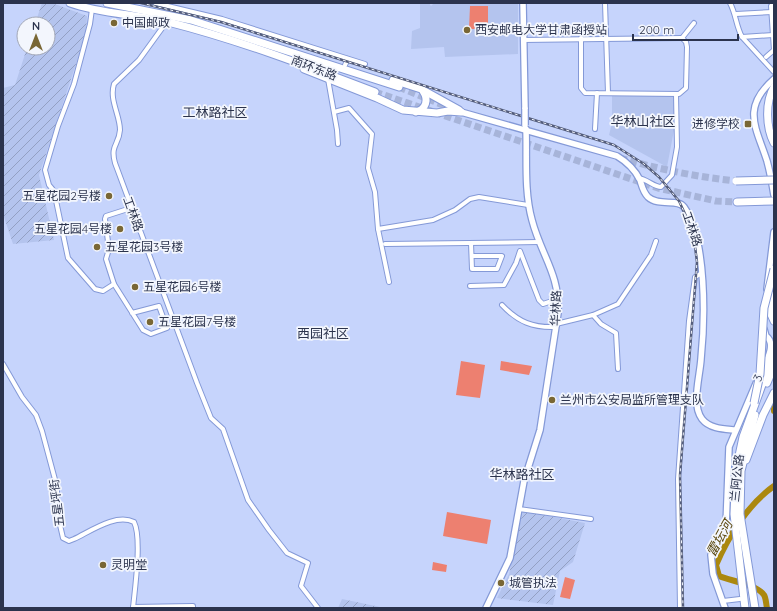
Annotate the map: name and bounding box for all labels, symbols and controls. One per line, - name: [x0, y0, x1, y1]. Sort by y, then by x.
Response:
- place label: 中国邮政: [122, 15, 170, 30]
- north arrow: [16, 16, 56, 56]
- scale bar: [633, 16, 738, 42]
- marker: 中国邮政: [109, 18, 119, 28]
- text: N: [32, 19, 40, 33]
- place label: 西安邮电大学甘肃函授站: [475, 22, 607, 37]
- text: 200 m: [639, 22, 674, 37]
- marker: 西安邮电大学甘肃函授站: [462, 25, 472, 35]
- street label: 南环东路: [289, 52, 339, 83]
- district label: 工林路社区: [182, 104, 248, 120]
- district label: 华林山社区: [610, 113, 676, 129]
- place label: 进修学校: [692, 116, 740, 131]
- marker: 进修学校: [743, 119, 753, 129]
- place label: 五星花园2号楼: [22, 188, 101, 203]
- marker: 五星花园2号楼: [104, 191, 114, 201]
- street label: 工林路: [120, 194, 147, 233]
- street label: 工林路: [680, 209, 705, 248]
- place label: 五星花园4号楼: [34, 221, 112, 236]
- marker: 五星花园4号楼: [115, 224, 125, 234]
- place label: 五星花园3号楼: [105, 239, 183, 254]
- marker: 五星花园3号楼: [92, 242, 102, 252]
- place label: 五星花园6号楼: [143, 279, 221, 294]
- marker: 五星花园6号楼: [130, 282, 140, 292]
- street label: 华林路: [547, 290, 564, 326]
- place label: 五星花园7号楼: [158, 314, 236, 329]
- marker: 五星花园7号楼: [145, 317, 155, 327]
- district label: 西园社区: [297, 325, 349, 341]
- street label: 3: [749, 372, 766, 384]
- place label: 兰州市公安局监所管理支队: [560, 392, 704, 407]
- marker: 兰州市公安局监所管理支队: [547, 395, 557, 405]
- street label: 兰阿公路: [727, 453, 746, 503]
- district label: 华林路社区: [489, 466, 555, 482]
- street label: 五星坪街: [46, 478, 67, 528]
- water label: 雷坛河: [703, 514, 737, 559]
- place label: 灵明堂: [111, 557, 147, 572]
- marker: 灵明堂: [98, 560, 108, 570]
- place label: 城管执法: [509, 575, 557, 590]
- marker: 城管执法: [496, 578, 506, 588]

